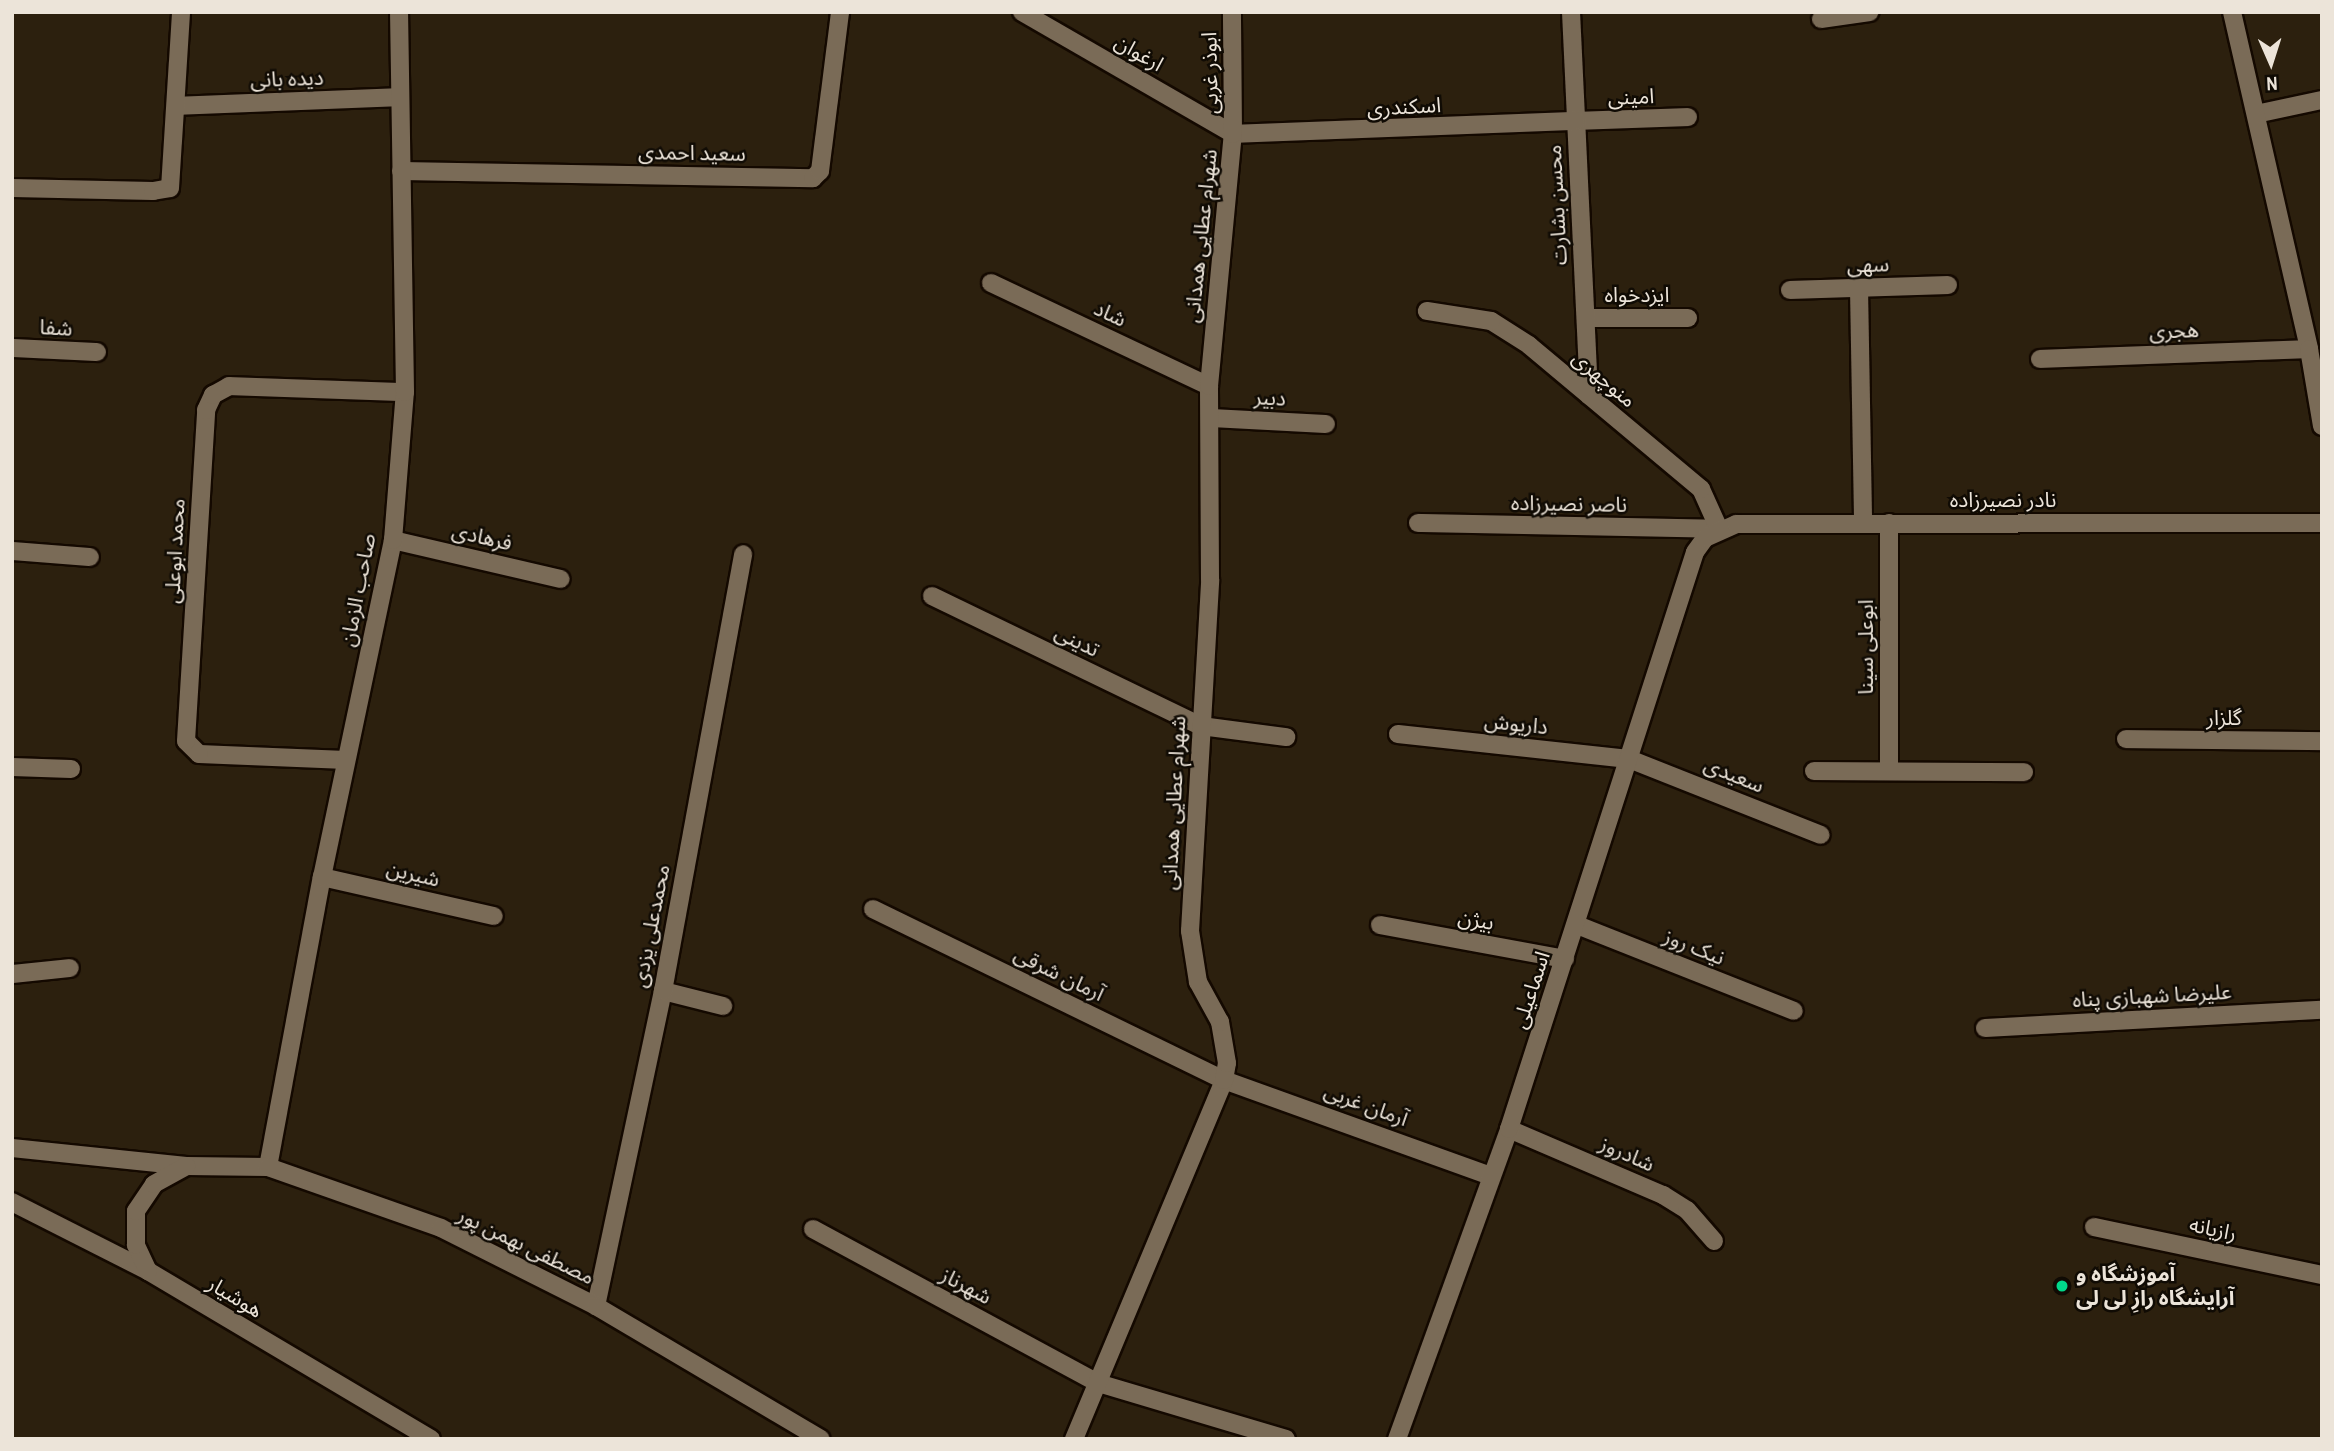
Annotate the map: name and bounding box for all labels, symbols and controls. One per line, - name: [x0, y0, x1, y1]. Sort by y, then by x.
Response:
- north arrow: [2236, 28, 2306, 98]
- street label: ارغوان: [1110, 29, 1168, 77]
- street label: ابوذر غربی: [1197, 32, 1223, 114]
- street label: دیده بانی: [250, 65, 324, 93]
- text: N: [2266, 71, 2278, 97]
- street label: امینی: [1607, 84, 1655, 110]
- street label: اسکندری: [1366, 92, 1442, 122]
- street label: سعید احمدی: [638, 139, 746, 167]
- street label: محسن بشارت: [1541, 144, 1573, 266]
- street label: شهرام عطایی همدانی: [1179, 148, 1223, 324]
- street label: سهی: [1846, 252, 1890, 278]
- street label: ایزدخواه: [1605, 282, 1669, 308]
- street label: شاد: [1090, 296, 1130, 332]
- street label: شفا: [39, 315, 73, 341]
- street label: هجری: [2149, 318, 2199, 344]
- street label: منوچهری: [1567, 345, 1641, 413]
- street label: دبیر: [1253, 385, 1287, 411]
- street label: نادر نصیرزاده: [1950, 487, 2056, 513]
- street label: ناصر نصیرزاده: [1511, 490, 1627, 518]
- street label: محمد ابوعلی: [160, 498, 190, 604]
- street label: فرهادی: [449, 518, 515, 556]
- street label: صاحب الزمان: [335, 531, 381, 649]
- street label: ابوعلی سینا: [1853, 599, 1879, 695]
- street label: تدینی: [1051, 620, 1103, 662]
- street label: گلزار: [2206, 705, 2242, 731]
- street label: داریوش: [1483, 708, 1549, 740]
- street label: شهرام عطایی همدانی: [1157, 715, 1191, 891]
- street label: سعیدی: [1700, 752, 1768, 798]
- street label: شیرین: [384, 856, 442, 892]
- street label: محمدعلی یزدی: [627, 862, 675, 990]
- street label: بیژن: [1456, 904, 1496, 936]
- street label: نیک روز: [1660, 923, 1728, 971]
- street label: آرمان شرقی: [1010, 941, 1108, 1007]
- street label: اسماعیلی: [1507, 948, 1555, 1032]
- street label: علیرضا شهبازی پناه: [2072, 979, 2232, 1013]
- street label: آرمان غربی: [1321, 1078, 1411, 1132]
- street label: شادروز: [1596, 1131, 1658, 1177]
- street label: مصطفی بهمن پور: [454, 1202, 598, 1290]
- street label: رازیانه: [2187, 1212, 2239, 1246]
- place label: آموزشگاه و آرایشگاه رازِ لی لی: [2076, 1261, 2234, 1311]
- street label: شهرناز: [936, 1262, 996, 1310]
- street label: هوشیار: [203, 1271, 267, 1323]
- marker: آموزشگاه و آرایشگاه رازِ لی لی: [2054, 1278, 2070, 1294]

